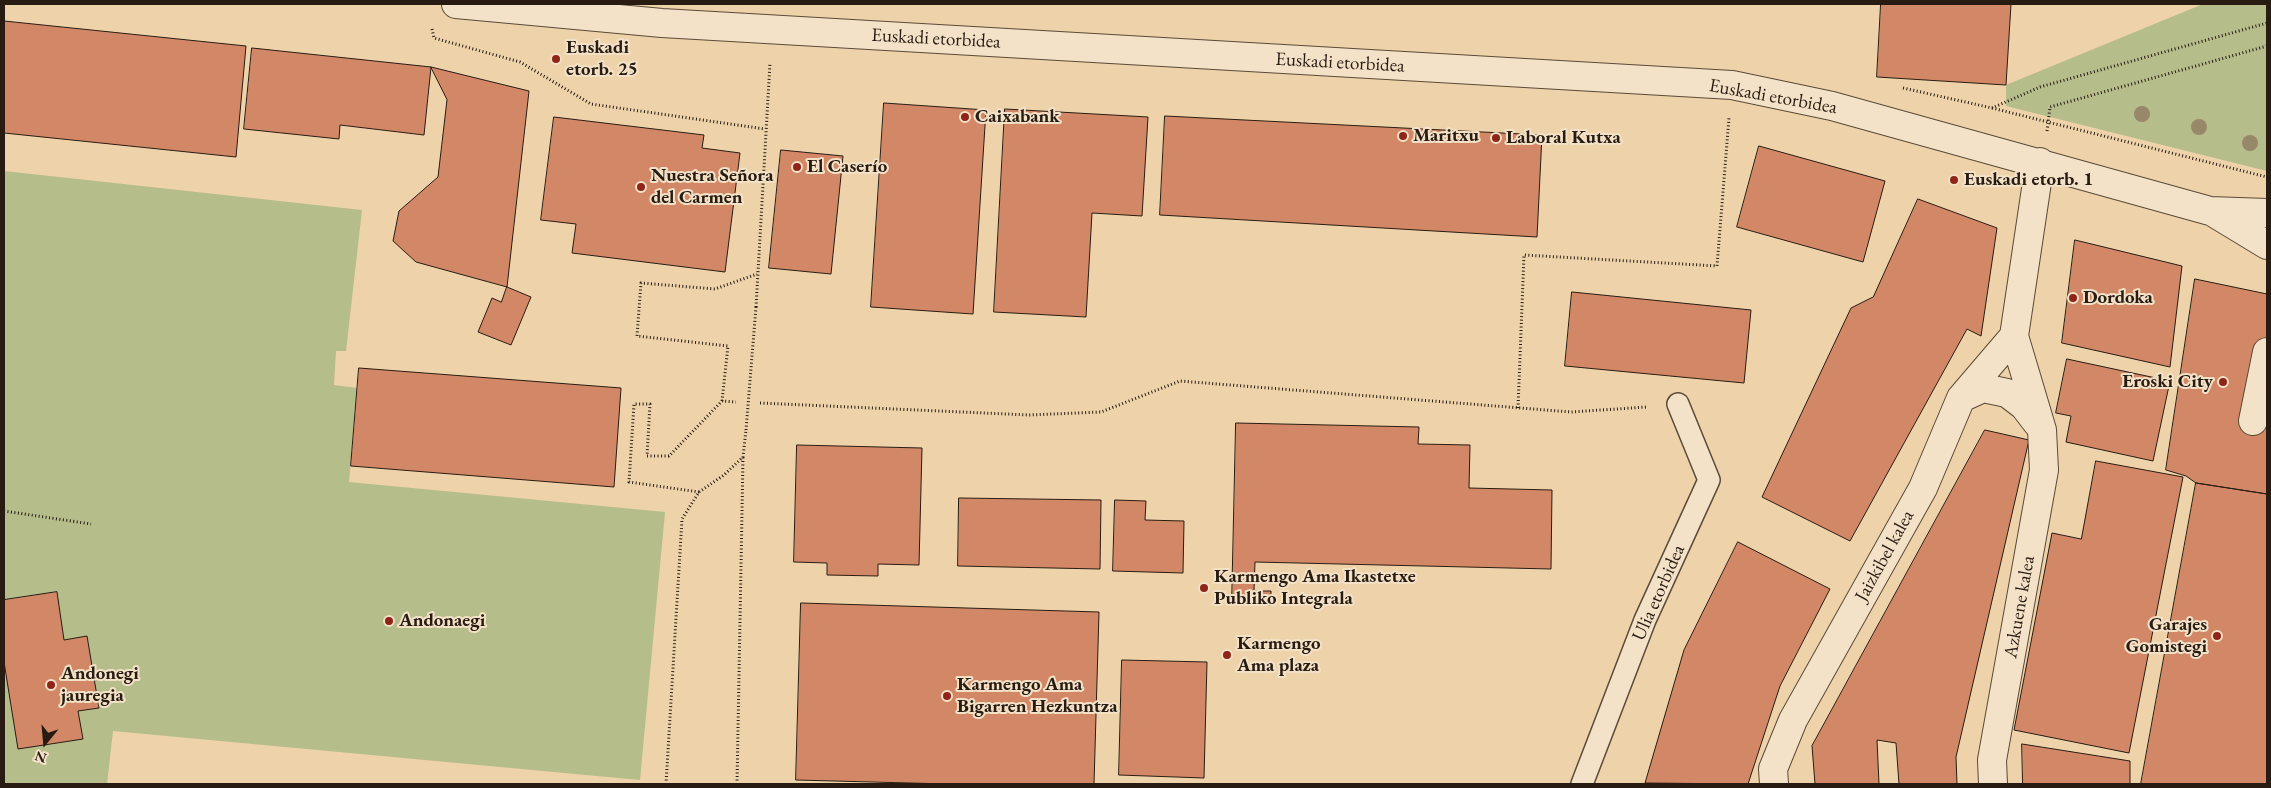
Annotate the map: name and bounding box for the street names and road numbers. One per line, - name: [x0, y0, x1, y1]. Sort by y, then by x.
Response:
- street label: Euskadi etorbidea: [871, 24, 1001, 54]
- street label: Euskadi etorbidea: [1275, 48, 1405, 78]
- street label: Euskadi etorbidea: [1707, 75, 1839, 119]
- street label: Jaizkibel kalea: [1851, 506, 1919, 606]
- street label: Ulia etorbidea: [1628, 541, 1690, 645]
- street label: Azkuene kalea: [2000, 554, 2040, 660]

